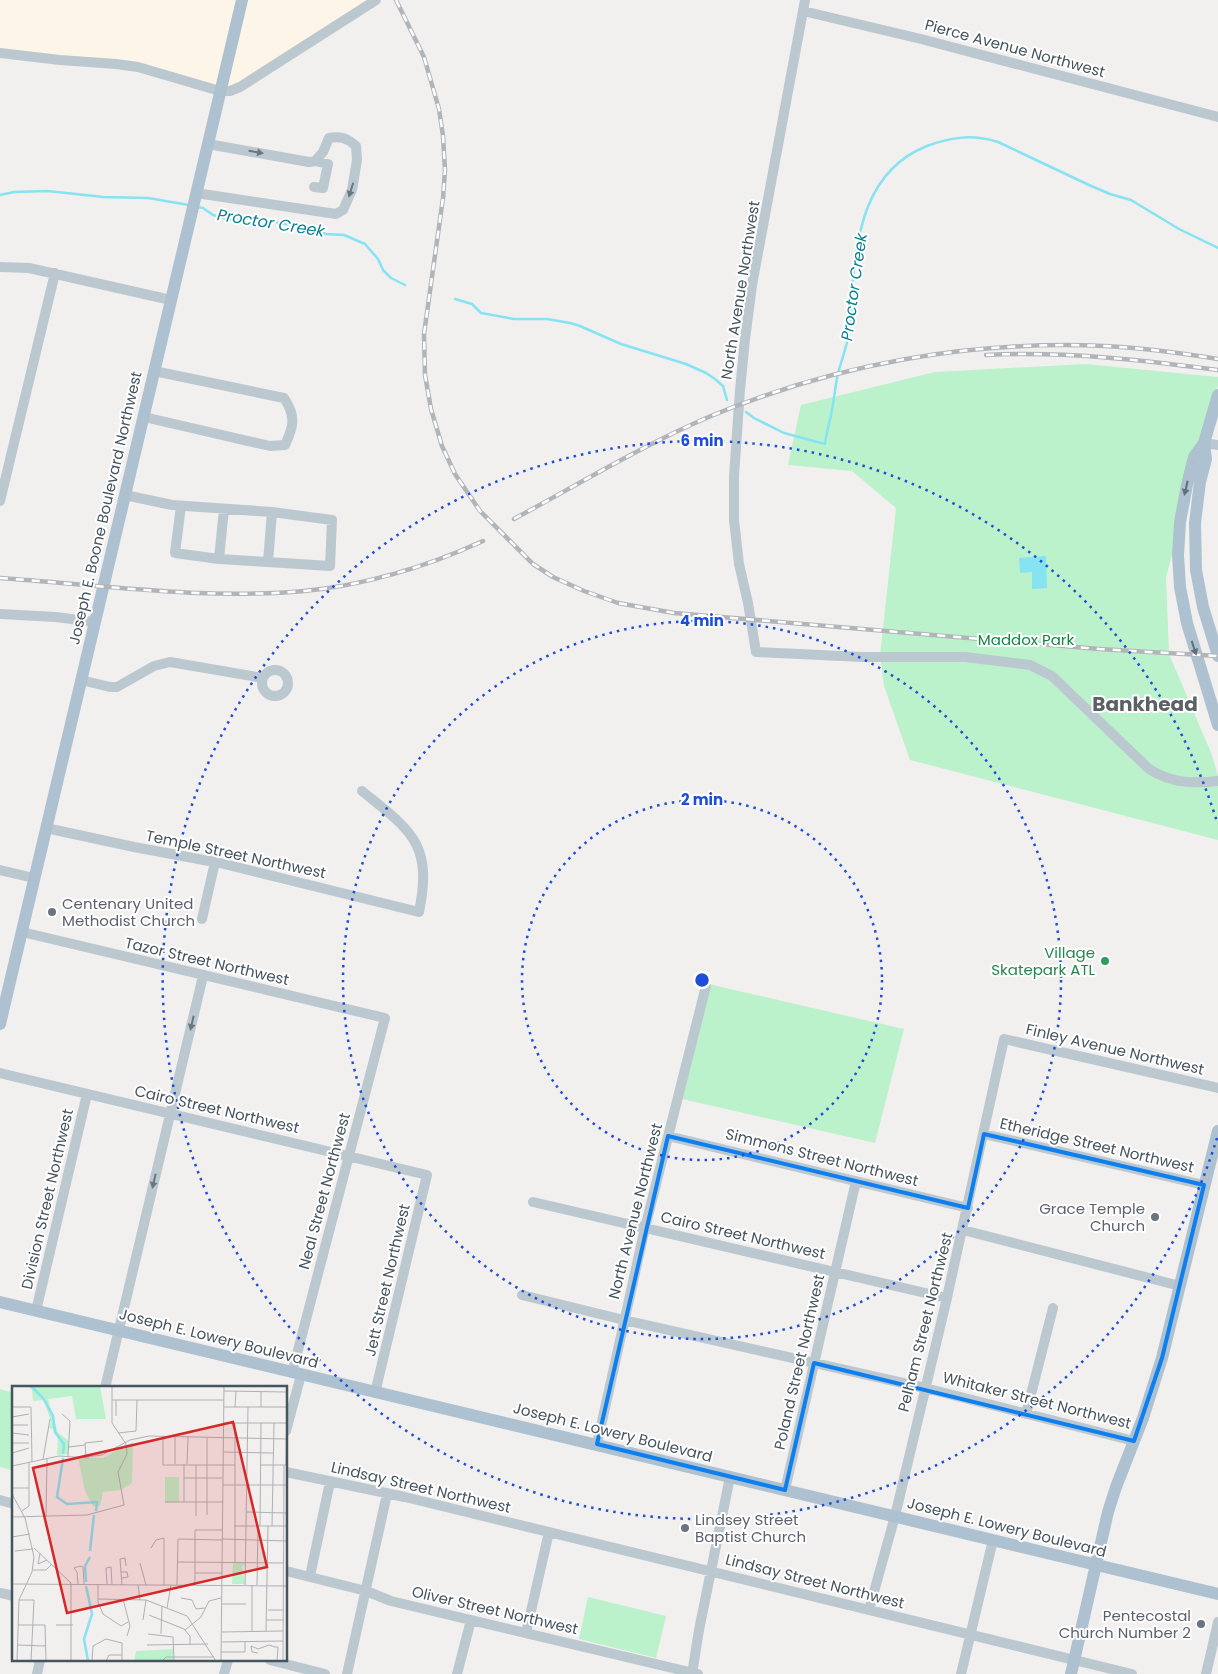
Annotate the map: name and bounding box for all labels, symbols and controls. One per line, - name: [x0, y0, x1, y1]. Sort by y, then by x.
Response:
- street label: Pierce Avenue Northwest: [923, 14, 1107, 82]
- one-way arrow: [248, 149, 264, 157]
- one-way arrow: [346, 183, 354, 198]
- street label: North Avenue Northwest: [715, 199, 765, 381]
- water label: Proctor Creek: [216, 203, 327, 243]
- water label: Proctor Creek: [835, 231, 873, 342]
- street label: Joseph E. Boone Boulevard Northwest: [63, 369, 147, 647]
- text: 6 min: [680, 430, 724, 451]
- one-way arrow: [1182, 480, 1190, 495]
- text: 4 min: [680, 610, 724, 631]
- park label: Maddox Park: [978, 629, 1074, 650]
- one-way arrow: [1191, 640, 1199, 655]
- district label: Bankhead: [1092, 690, 1198, 718]
- text: 2 min: [681, 789, 723, 810]
- street label: Temple Street Northwest: [144, 825, 328, 883]
- place label: Centenary United Methodist Church: [62, 893, 195, 931]
- marker: Centenary United Methodist Church: [46, 906, 58, 918]
- street label: Tazor Street Northwest: [123, 932, 291, 990]
- place label: Village Skatepark ATL: [991, 942, 1096, 980]
- marker: Village Skatepark ATL: [1099, 955, 1111, 967]
- centre of rings: [693, 971, 711, 989]
- one-way arrow: [188, 1016, 196, 1031]
- street label: Finley Avenue Northwest: [1024, 1018, 1206, 1080]
- street label: Cairo Street Northwest: [133, 1080, 301, 1138]
- street label: Division Street Northwest: [16, 1107, 78, 1291]
- street label: Neal Street Northwest: [293, 1110, 355, 1272]
- street label: Etheridge Street Northwest: [998, 1112, 1196, 1178]
- street label: North Avenue Northwest: [603, 1121, 667, 1301]
- street label: Simmons Street Northwest: [723, 1123, 921, 1191]
- one-way arrow: [150, 1174, 158, 1189]
- place label: Grace Temple Church: [1039, 1198, 1145, 1236]
- street label: Jett Street Northwest: [359, 1202, 415, 1358]
- street label: Cairo Street Northwest: [659, 1206, 827, 1264]
- marker: Grace Temple Church: [1149, 1211, 1161, 1223]
- street label: Pelham Street Northwest: [892, 1230, 958, 1414]
- street label: Poland Street Northwest: [769, 1272, 829, 1452]
- street label: Joseph E. Lowery Boulevard: [117, 1303, 321, 1373]
- street label: Whitaker Street Northwest: [940, 1366, 1134, 1434]
- inset map: [12, 1386, 288, 1662]
- street label: Joseph E. Lowery Boulevard: [511, 1397, 715, 1467]
- street label: Lindsay Street Northwest: [329, 1456, 513, 1518]
- street label: Joseph E. Lowery Boulevard: [905, 1492, 1109, 1562]
- place label: Lindsey Street Baptist Church: [695, 1509, 806, 1547]
- marker: Lindsey Street Baptist Church: [679, 1522, 691, 1534]
- street label: Lindsay Street Northwest: [723, 1549, 907, 1613]
- street label: Oliver Street Northwest: [410, 1581, 580, 1639]
- place label: Pentecostal Church Number 2: [1059, 1605, 1191, 1643]
- marker: Pentecostal Church Number 2: [1195, 1618, 1207, 1630]

